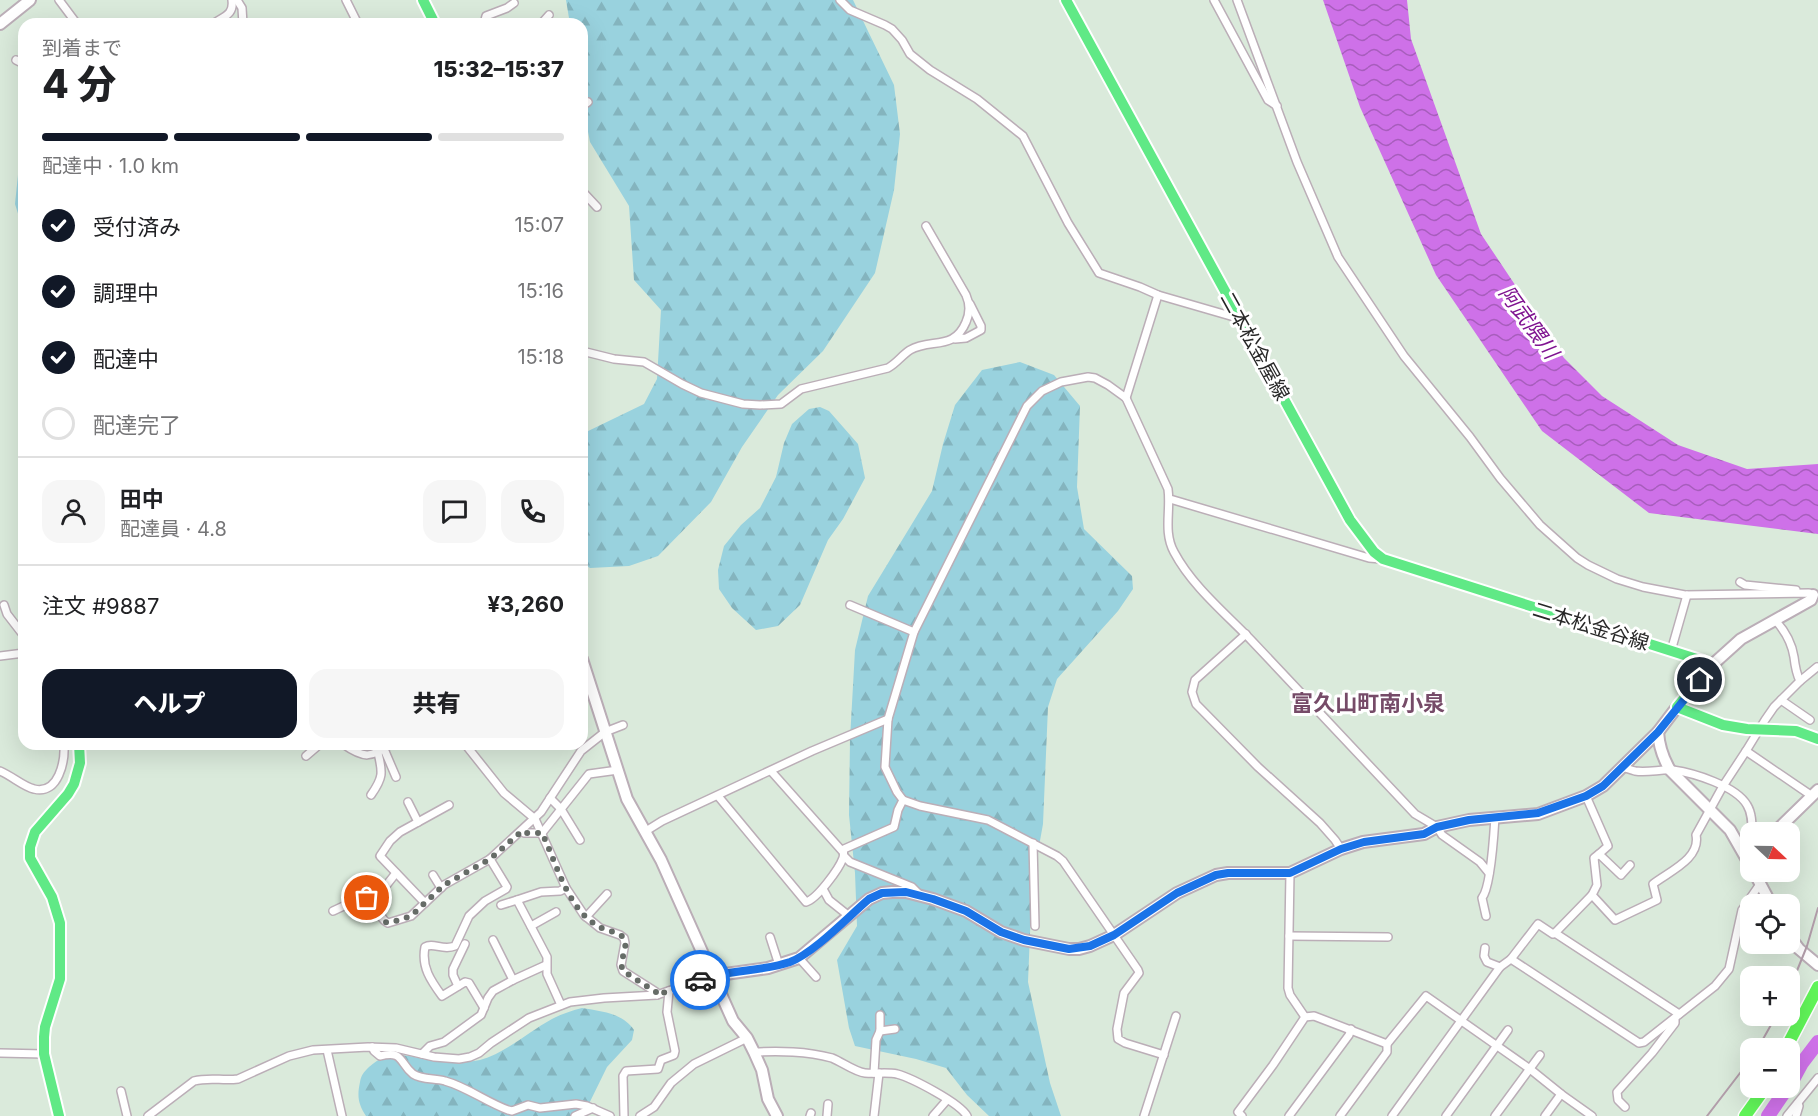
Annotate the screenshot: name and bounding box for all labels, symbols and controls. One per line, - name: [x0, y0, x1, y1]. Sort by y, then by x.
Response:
- text: 到着まで: [42, 36, 122, 60]
- text: 15:32–15:37: [434, 56, 564, 82]
- text: 4 分: [42, 60, 116, 107]
- text: 配達中 · 1.0 km: [42, 154, 179, 178]
- icon: check: [42, 209, 75, 242]
- text: 15:07: [514, 213, 564, 237]
- text: 受付済み: [93, 214, 181, 240]
- icon: check: [42, 275, 75, 308]
- text: 15:16: [517, 279, 564, 303]
- text: 調理中: [93, 280, 159, 306]
- water label: 阿武隈川: [1494, 281, 1565, 365]
- street label: 二本松金屋線: [1215, 288, 1295, 404]
- icon: check: [42, 341, 75, 374]
- text: 15:18: [517, 345, 564, 369]
- text: 配達中: [93, 346, 159, 372]
- text: 配達完了: [93, 412, 181, 438]
- button: person: [42, 480, 105, 543]
- button: chat: [423, 480, 486, 543]
- button: phone: [501, 480, 564, 543]
- text: 田中: [120, 486, 164, 512]
- text: 配達員 · 4.8: [120, 517, 227, 541]
- text: ¥3,260: [487, 591, 564, 617]
- text: 注文 #9887: [42, 593, 159, 619]
- street label: 二本松金谷線: [1530, 597, 1652, 655]
- pin: [1674, 654, 1725, 705]
- icon: home: [1683, 663, 1716, 696]
- button: ヘルプ: [42, 669, 297, 738]
- button: 共有: [309, 669, 564, 738]
- district label: 富久山町南小泉: [1291, 690, 1445, 716]
- north arrow: [1740, 822, 1800, 882]
- map controls: [1740, 822, 1800, 1098]
- pin: [341, 872, 392, 923]
- icon: bag: [350, 881, 383, 914]
- button: locate: [1740, 894, 1800, 954]
- courier: [670, 950, 730, 1010]
- icon: car: [684, 964, 717, 997]
- button: +: [1740, 966, 1800, 1026]
- button: −: [1740, 1038, 1800, 1098]

